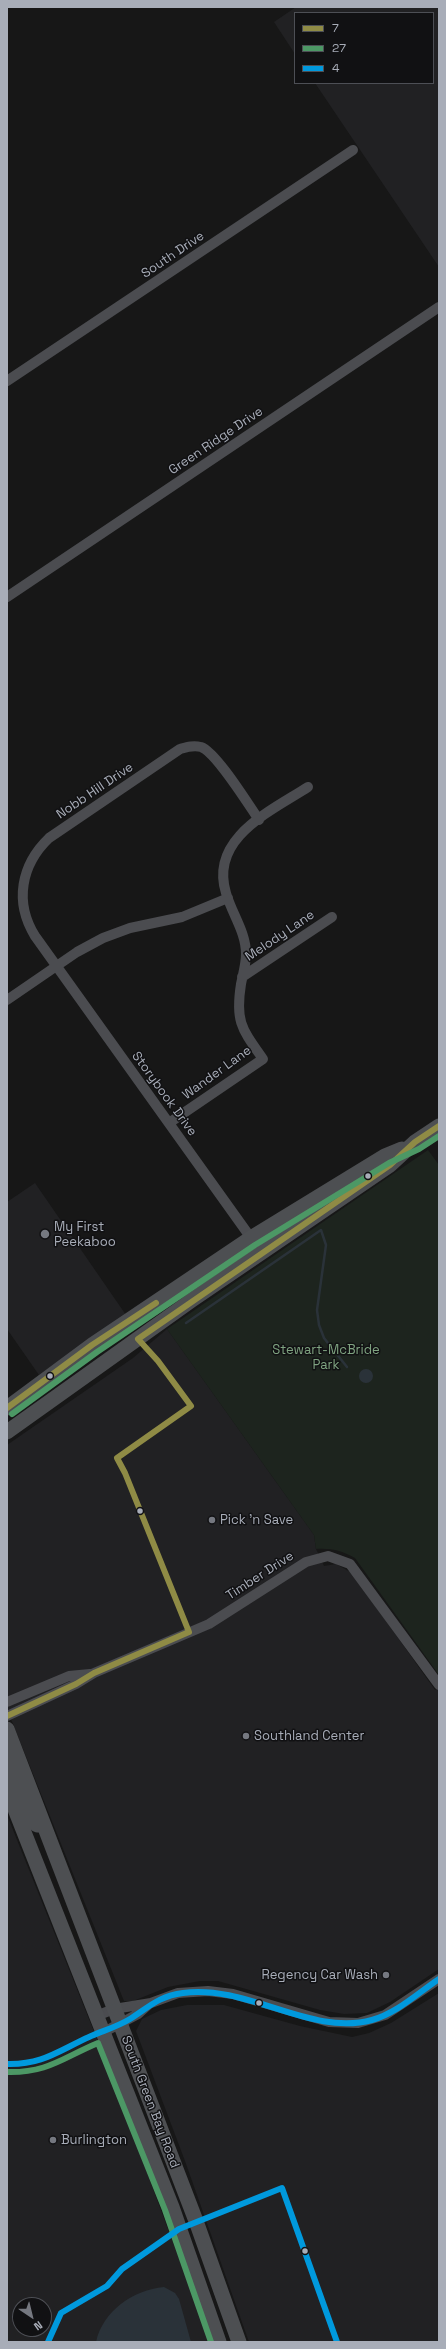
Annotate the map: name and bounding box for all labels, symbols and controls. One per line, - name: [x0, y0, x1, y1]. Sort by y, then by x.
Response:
- legend: [294, 12, 434, 84]
- text: 7: [332, 20, 339, 36]
- text: 27: [332, 40, 346, 56]
- text: 4: [332, 60, 340, 76]
- street label: South Drive: [139, 228, 207, 282]
- street label: Green Ridge Drive: [166, 404, 266, 478]
- street label: Nobb Hill Drive: [54, 760, 136, 822]
- street label: Melody Lane: [242, 907, 318, 965]
- street label: Wander Lane: [180, 1043, 254, 1103]
- street label: Storybook Drive: [128, 1049, 200, 1139]
- unlabelled marker: [363, 1171, 373, 1181]
- place label: My First Peekaboo: [54, 1219, 116, 1250]
- marker: My First Peekaboo: [39, 1228, 51, 1240]
- park label: Stewart-McBride Park: [272, 1342, 380, 1373]
- unlabelled marker: [45, 1371, 55, 1381]
- unlabelled marker: [135, 1506, 145, 1516]
- place label: Pick 'n Save: [220, 1512, 293, 1528]
- marker: Pick 'n Save: [207, 1515, 217, 1525]
- street label: Timber Drive: [223, 1548, 297, 1604]
- place label: Southland Center: [254, 1728, 364, 1744]
- marker: Southland Center: [241, 1731, 251, 1741]
- place label: Regency Car Wash: [261, 1967, 378, 1983]
- marker: Regency Car Wash: [381, 1970, 391, 1980]
- unlabelled marker: [254, 1998, 264, 2008]
- street label: South Green Bay Road: [118, 2034, 182, 2170]
- place label: Burlington: [61, 2132, 127, 2148]
- marker: Burlington: [48, 2135, 58, 2145]
- unlabelled marker: [300, 2246, 310, 2256]
- north arrow: [12, 2297, 52, 2337]
- text: N: [31, 2318, 45, 2334]

